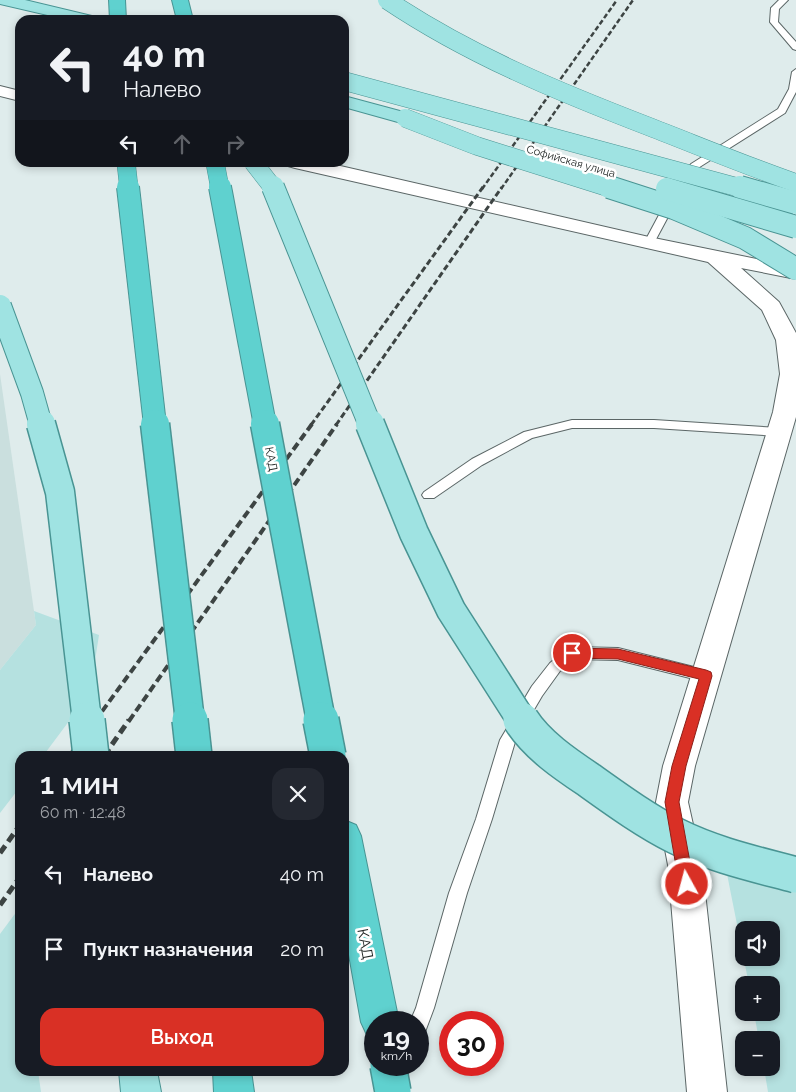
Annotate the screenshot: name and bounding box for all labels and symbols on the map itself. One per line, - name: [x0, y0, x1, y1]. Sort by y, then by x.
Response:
- street label: Софийская улица: [525, 143, 617, 180]
- street label: КАД: [262, 446, 280, 472]
- pin: [551, 632, 593, 674]
- position arrow: [660, 857, 712, 909]
- street label: КАД: [353, 927, 377, 961]
- speed limit sign: 30: [439, 1011, 504, 1076]

